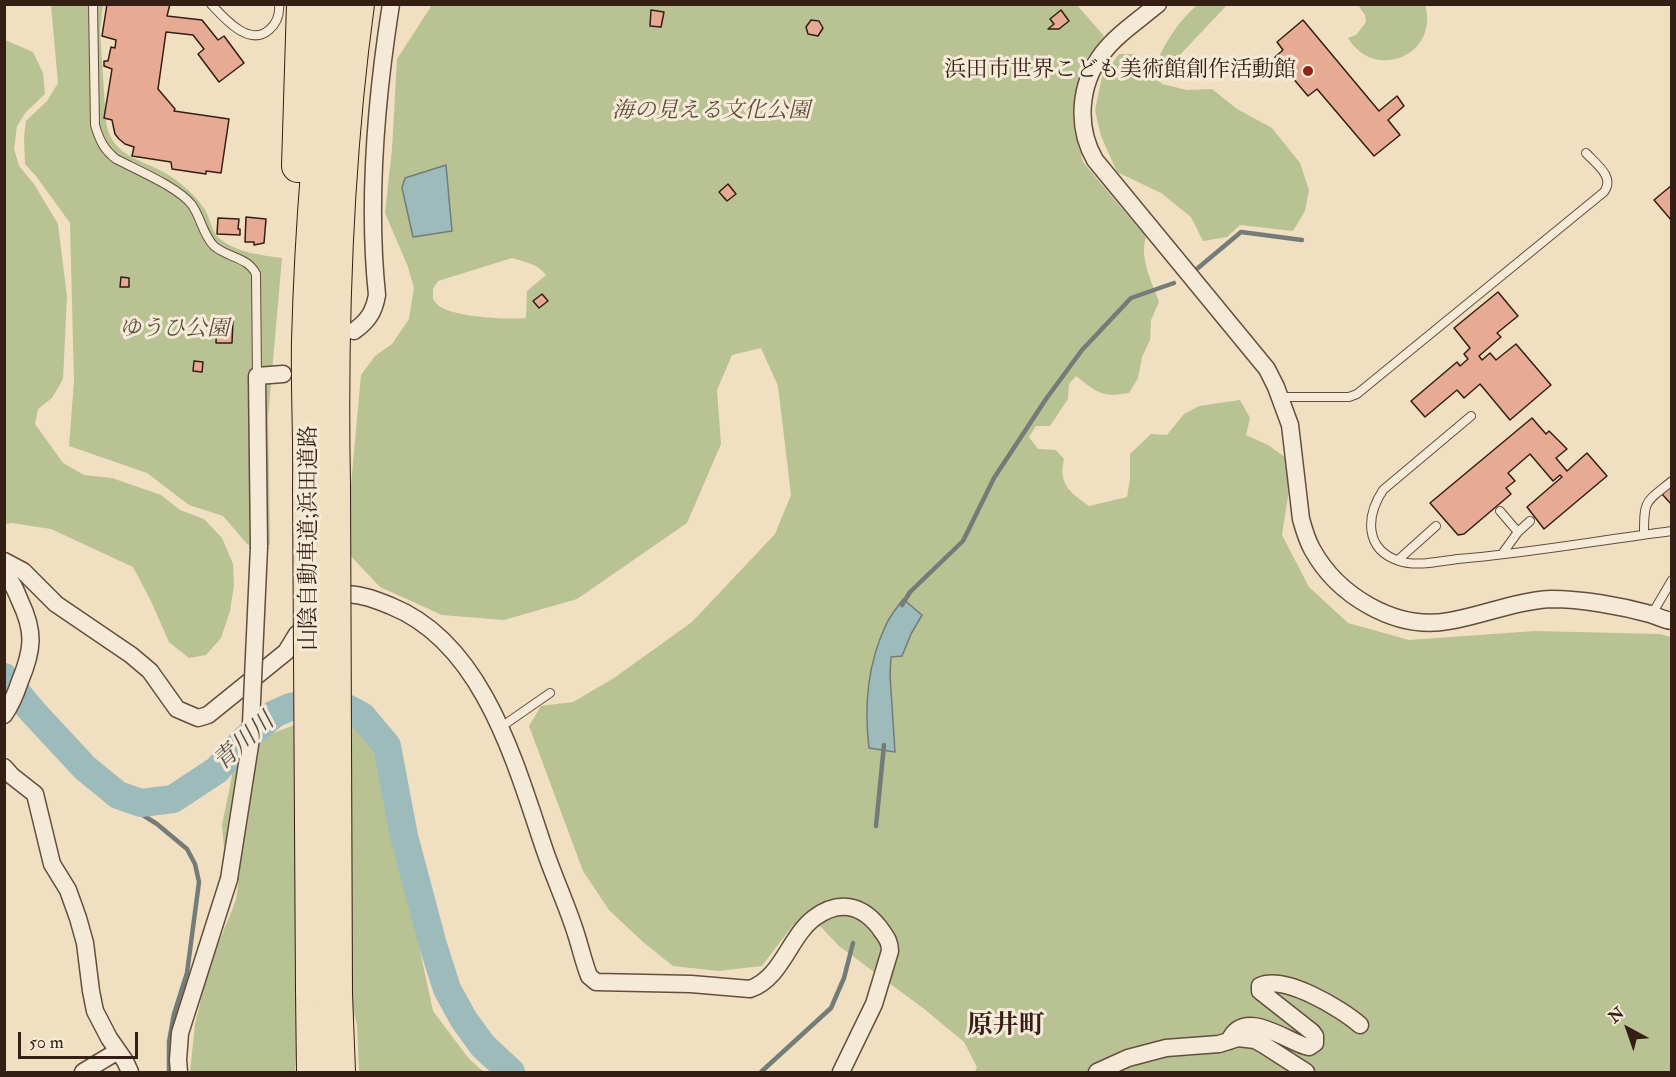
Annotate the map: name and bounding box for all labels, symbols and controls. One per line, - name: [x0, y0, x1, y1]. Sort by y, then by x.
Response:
- place label: 浜田市世界こども美術館創作活動館: [944, 58, 1296, 84]
- marker: 浜田市世界こども美術館創作活動館: [1301, 64, 1315, 78]
- park label: 海の見える文化公園: [612, 99, 810, 125]
- park label: ゆうひ公園: [119, 317, 229, 343]
- street label: 山陰自動車道;浜田道路: [297, 425, 323, 651]
- water label: 青川川: [209, 708, 281, 778]
- north arrow: [1598, 999, 1658, 1059]
- text: N: [1605, 1003, 1628, 1027]
- district label: 原井町: [967, 1011, 1045, 1043]
- scale bar: [21, 1020, 141, 1058]
- text: 50 m: [29, 1031, 64, 1054]

